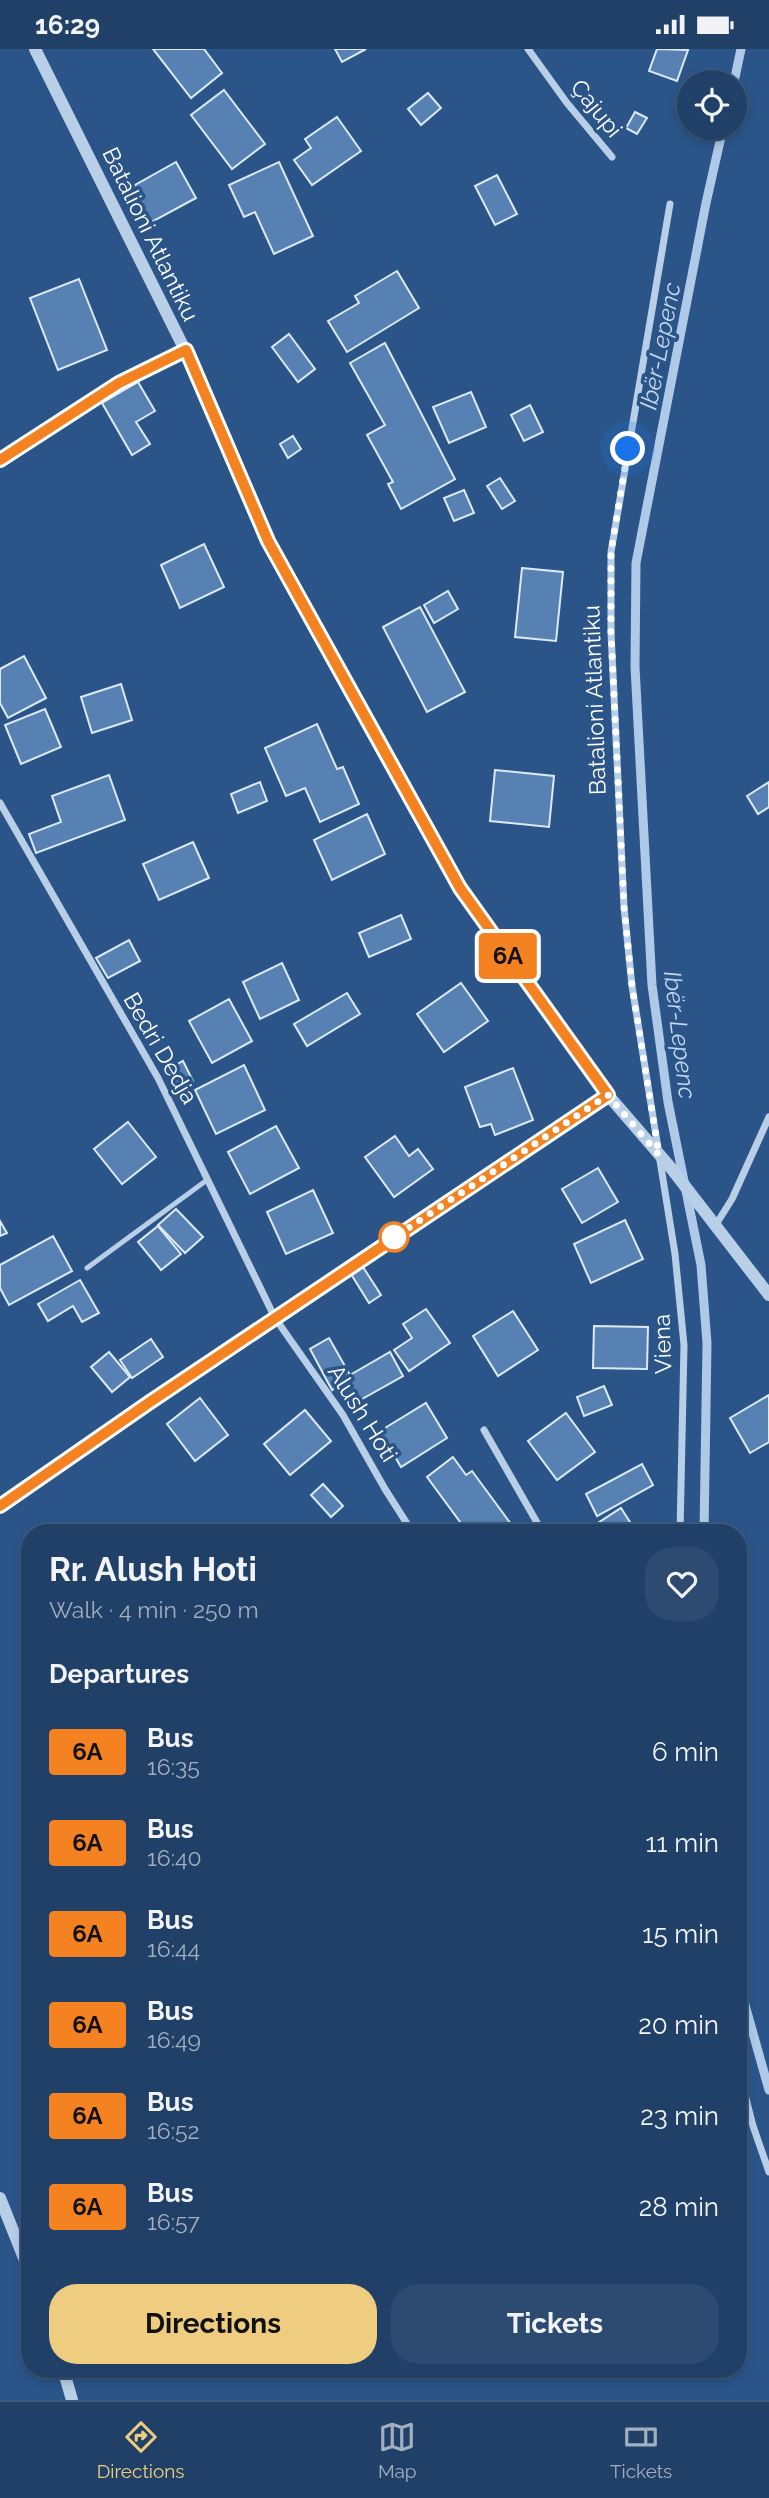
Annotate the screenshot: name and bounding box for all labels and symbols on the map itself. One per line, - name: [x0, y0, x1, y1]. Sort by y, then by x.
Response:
- street label: Çajupi: [566, 74, 628, 142]
- street label: Batalioni Atlantiku: [97, 143, 205, 325]
- water label: Ibër-Lepenc: [633, 280, 687, 412]
- your location: [610, 431, 645, 466]
- street label: Batalioni Atlantiku: [577, 605, 611, 795]
- line badge: 6A: [476, 933, 540, 979]
- water label: Ibër-Lepenc: [658, 969, 702, 1101]
- street label: Bedri Dedja: [118, 988, 204, 1108]
- unlabelled marker: [379, 1222, 409, 1252]
- street label: Viena: [647, 1314, 677, 1374]
- street label: Alush Hoti: [323, 1360, 403, 1466]

